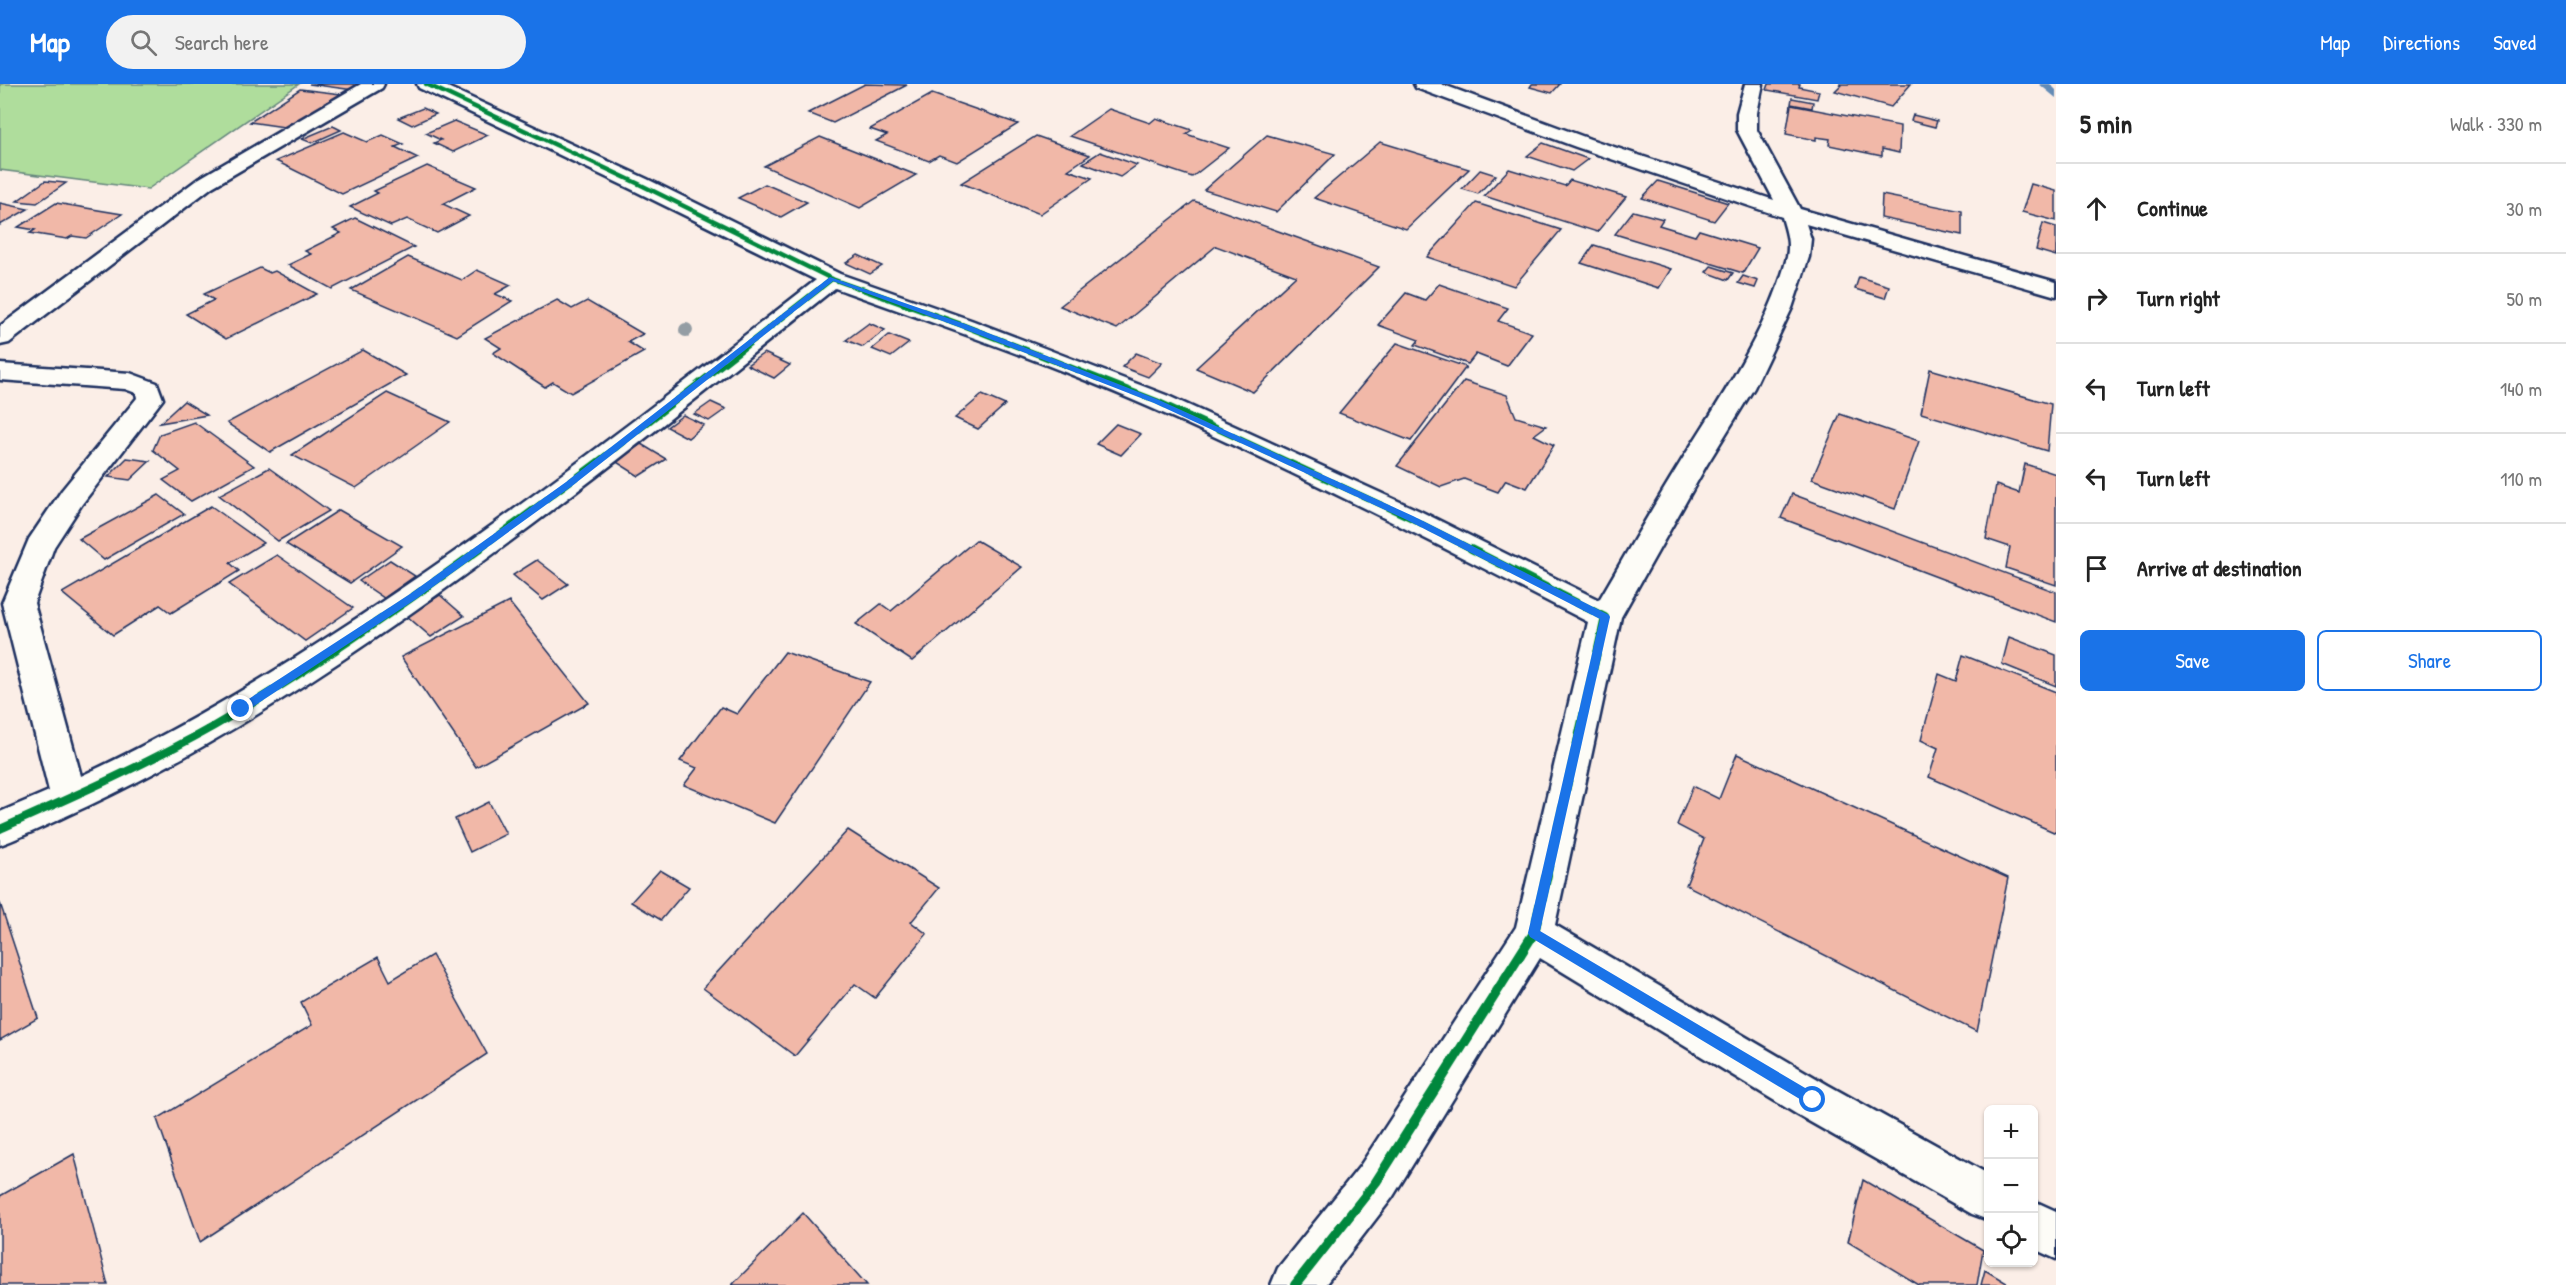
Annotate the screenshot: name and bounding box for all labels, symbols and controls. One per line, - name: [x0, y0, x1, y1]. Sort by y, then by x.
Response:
- search box: [106, 15, 526, 69]
- text: Map: [30, 23, 70, 61]
- icon: search: [127, 26, 160, 59]
- text: Search here: [175, 27, 269, 57]
- text: Map: [2320, 28, 2350, 57]
- text: Directions: [2383, 28, 2460, 57]
- text: Saved: [2493, 28, 2536, 57]
- text: 5 min: [2080, 106, 2132, 141]
- text: Walk · 330 m: [2450, 110, 2542, 137]
- icon: ahead: [2080, 192, 2113, 225]
- text: Continue: [2137, 193, 2208, 223]
- text: 30 m: [2506, 195, 2542, 222]
- icon: right: [2080, 282, 2113, 315]
- text: Turn right: [2137, 283, 2220, 313]
- text: 50 m: [2506, 285, 2542, 312]
- icon: left: [2080, 372, 2113, 405]
- text: Turn left: [2137, 373, 2210, 403]
- text: 140 m: [2500, 375, 2542, 402]
- icon: left: [2080, 462, 2113, 495]
- text: Turn left: [2137, 463, 2210, 493]
- text: 110 m: [2500, 465, 2542, 492]
- icon: arrive: [2080, 552, 2113, 585]
- text: Arrive at destination: [2137, 553, 2302, 583]
- button: Save: [2080, 630, 2305, 691]
- button: Share: [2317, 630, 2542, 691]
- route end: [227, 695, 253, 721]
- route start: [1799, 1086, 1825, 1112]
- map controls: [1984, 1105, 2038, 1267]
- button: +: [1984, 1105, 2038, 1159]
- button: −: [1984, 1159, 2038, 1213]
- button: locate: [1984, 1213, 2038, 1267]

